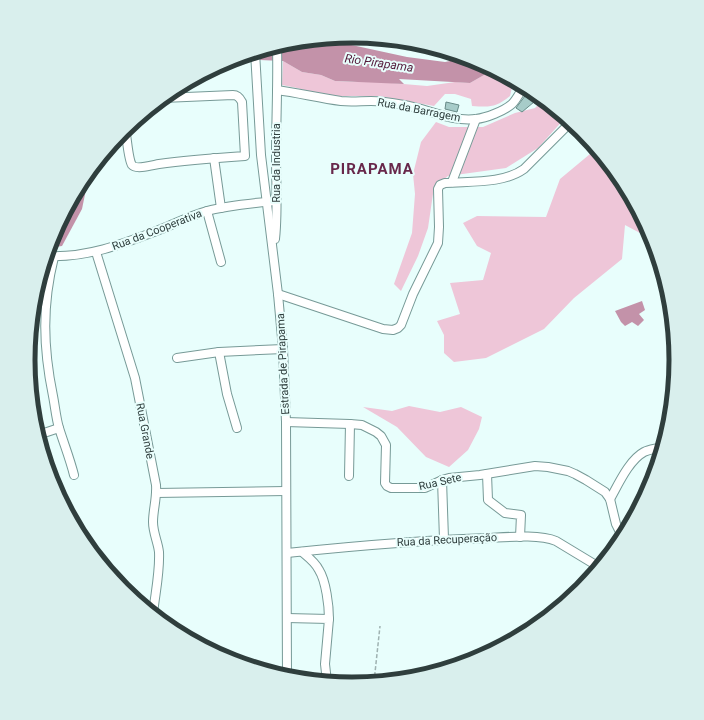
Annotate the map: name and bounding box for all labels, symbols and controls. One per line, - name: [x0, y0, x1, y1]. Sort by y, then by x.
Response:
- water label: Rio Pirapama: [344, 51, 414, 75]
- street label: Rua da Barragem: [376, 96, 462, 124]
- street label: Rua da Industria: [270, 123, 283, 203]
- district label: PIRAPAMA: [330, 160, 414, 178]
- street label: Rua da Cooperativa: [110, 207, 204, 253]
- street label: Estrada de Pirapama: [274, 313, 292, 415]
- street label: Rua Grande: [133, 402, 157, 460]
- street label: Rua Sete: [417, 471, 463, 493]
- street label: Rua da Recuperação: [397, 531, 497, 549]

